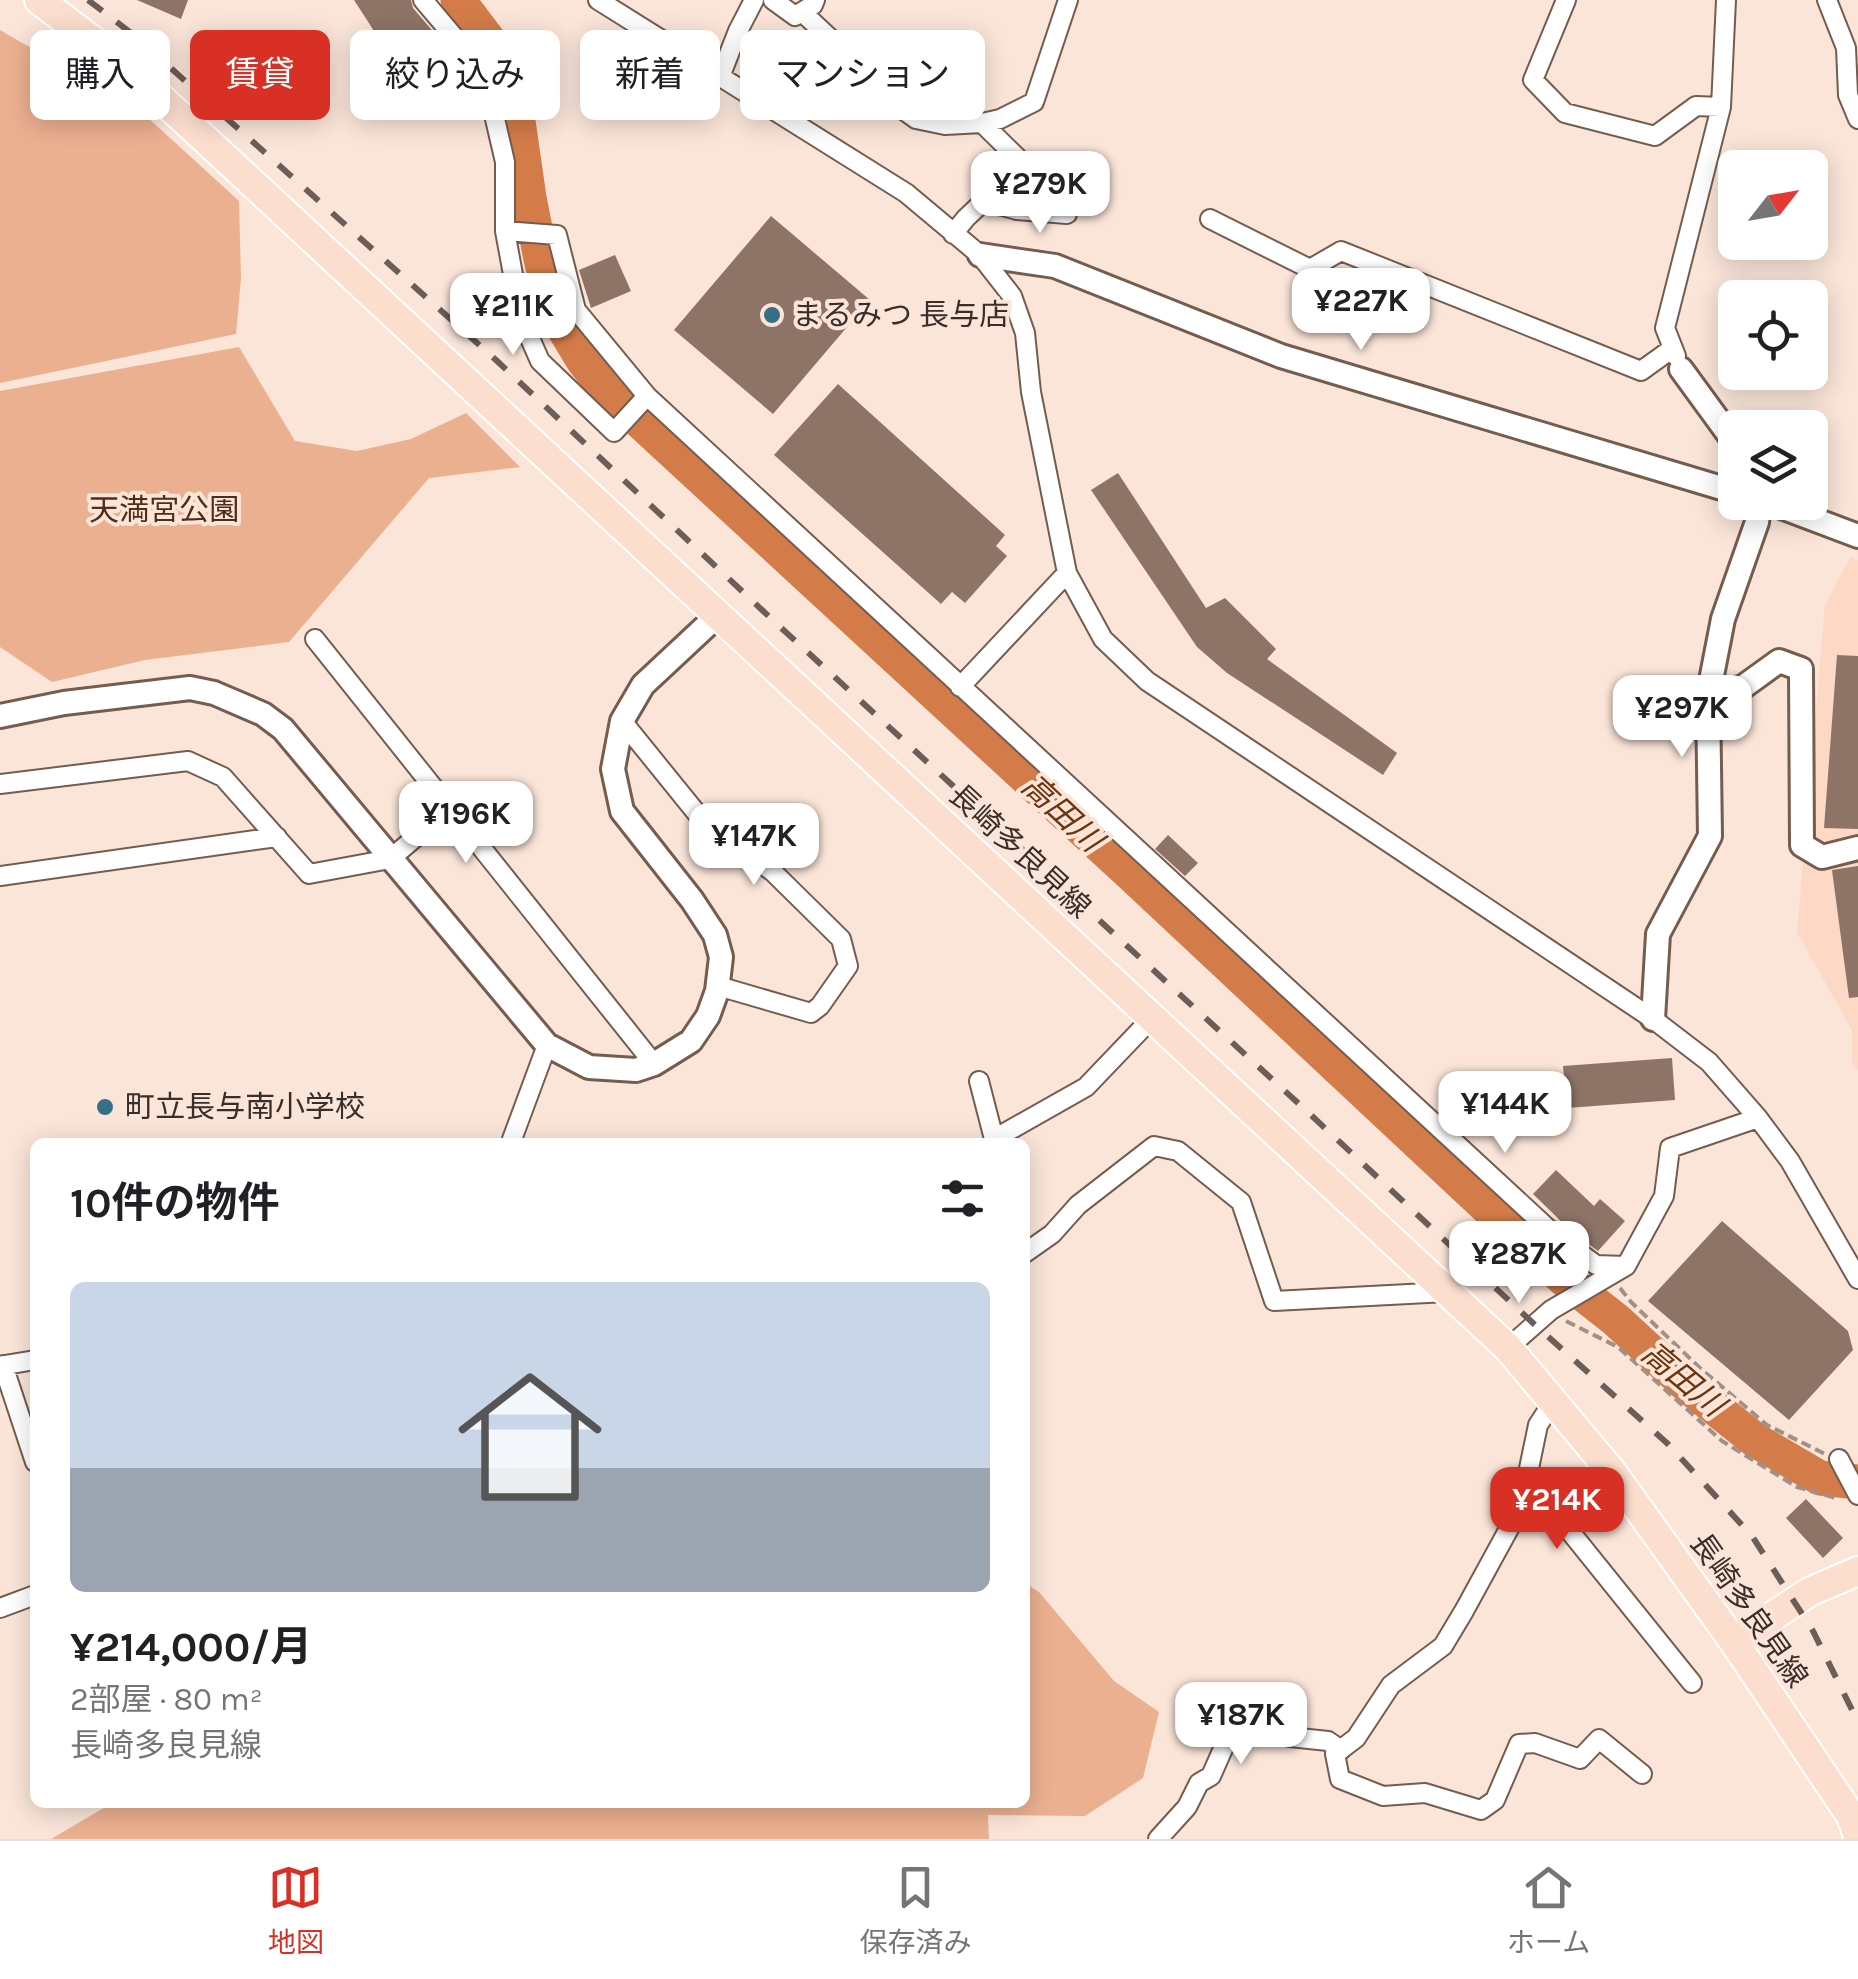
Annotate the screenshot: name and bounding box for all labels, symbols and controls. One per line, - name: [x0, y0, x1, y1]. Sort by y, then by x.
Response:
- chip: 購入: [30, 30, 170, 120]
- chip: 賃貸: [190, 30, 330, 120]
- chip: 絞り込み: [350, 30, 560, 120]
- chip: 新着: [580, 30, 720, 120]
- chip: マンション: [740, 30, 985, 120]
- north arrow: [1718, 150, 1828, 260]
- map controls: [1718, 150, 1828, 520]
- pin: ¥279K: [970, 151, 1110, 236]
- text: ¥279K: [993, 165, 1087, 202]
- pin: ¥227K: [1291, 268, 1431, 353]
- pin: ¥211K: [443, 273, 583, 358]
- button: locate: [1718, 280, 1828, 390]
- text: ¥227K: [1314, 282, 1408, 319]
- text: ¥211K: [472, 287, 554, 324]
- place label: まるみつ 長与店: [792, 297, 1009, 333]
- marker: まるみつ 長与店: [761, 304, 783, 326]
- button: layers: [1718, 410, 1828, 520]
- park label: 天満宮公園: [89, 492, 239, 528]
- pin: ¥297K: [1612, 675, 1752, 760]
- text: ¥297K: [1635, 689, 1729, 726]
- water label: 高田川: [1014, 767, 1112, 861]
- street label: 長崎多良見線: [942, 776, 1098, 926]
- pin: ¥196K: [396, 781, 536, 866]
- text: ¥196K: [421, 795, 511, 832]
- pin: ¥147K: [684, 803, 824, 888]
- text: ¥147K: [711, 817, 797, 854]
- pin: ¥144K: [1435, 1071, 1575, 1156]
- text: ¥144K: [1460, 1085, 1550, 1122]
- place label: 町立長与南小学校: [125, 1089, 365, 1125]
- marker: 町立長与南小学校: [94, 1096, 116, 1118]
- icon: filters: [935, 1171, 990, 1226]
- text: 10件の物件: [70, 1178, 280, 1228]
- pin: ¥287K: [1449, 1221, 1589, 1306]
- text: ¥287K: [1471, 1235, 1567, 1272]
- water label: 高田川: [1634, 1334, 1734, 1426]
- icon: home: [440, 1347, 620, 1527]
- pin: ¥214K: [1487, 1467, 1627, 1552]
- text: ¥214K: [1512, 1481, 1602, 1518]
- street label: 長崎多良見線: [1683, 1526, 1815, 1694]
- text: ¥214,000/月: [70, 1622, 312, 1672]
- text: 2部屋 · 80 m²: [70, 1681, 262, 1718]
- pin: ¥187K: [1171, 1682, 1311, 1767]
- text: ¥187K: [1197, 1696, 1285, 1733]
- text: 長崎多良見線: [70, 1727, 262, 1764]
- tab: 地図: [268, 1860, 324, 1960]
- tab: 保存済み: [859, 1860, 971, 1960]
- tab: ホーム: [1507, 1860, 1590, 1960]

